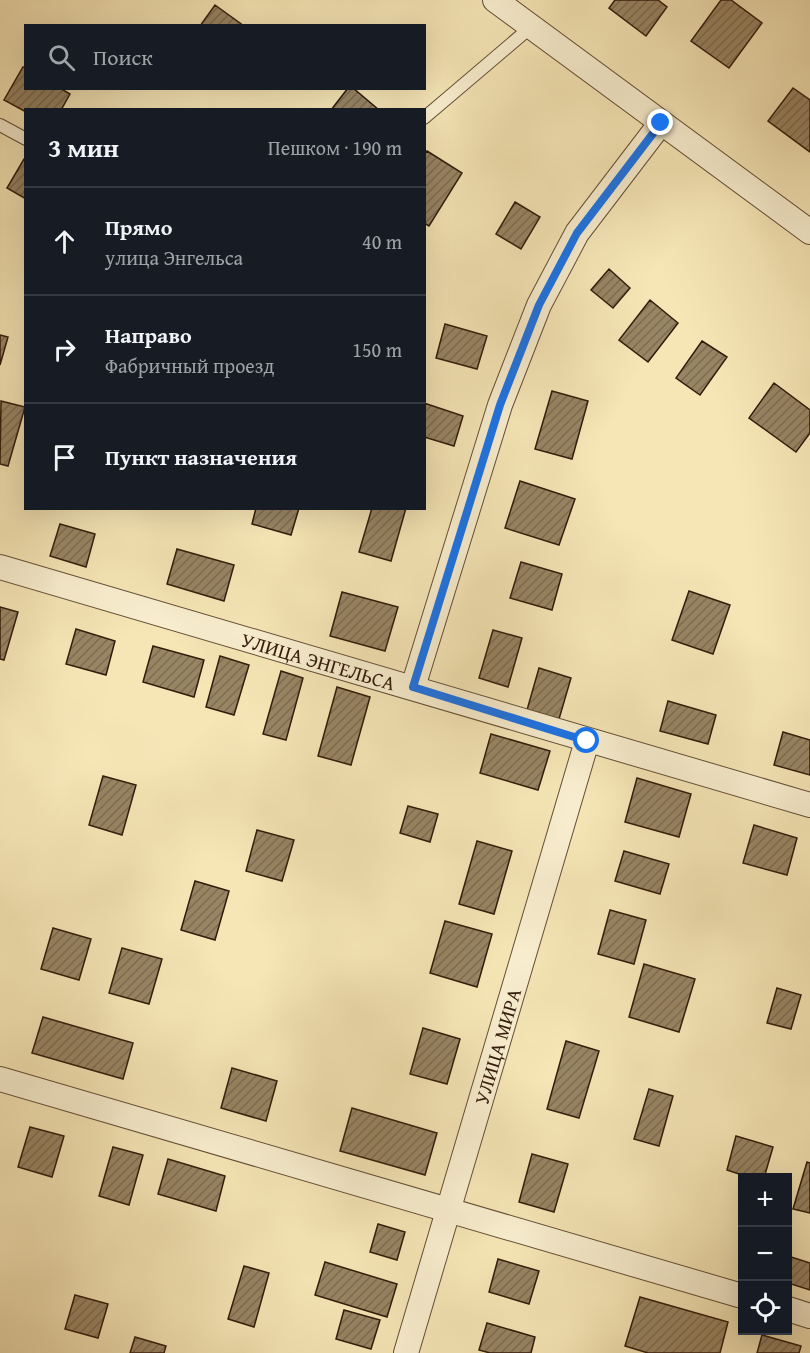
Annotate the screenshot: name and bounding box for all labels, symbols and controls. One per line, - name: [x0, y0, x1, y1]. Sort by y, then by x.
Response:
- search box: [24, 24, 426, 90]
- icon: search: [45, 41, 78, 74]
- text: Поиск: [93, 41, 153, 73]
- route end: [647, 109, 673, 135]
- text: 3 мин: [48, 128, 119, 167]
- text: Пешком · 190 m: [268, 133, 402, 162]
- text: Прямо: [105, 211, 172, 243]
- icon: ahead: [48, 225, 81, 258]
- text: 40 m: [362, 227, 402, 256]
- text: улица Энгельса: [105, 243, 243, 272]
- text: Направо: [105, 319, 192, 351]
- icon: right: [48, 333, 81, 366]
- text: 150 m: [352, 335, 402, 364]
- text: Фабричный проезд: [105, 351, 274, 380]
- icon: arrive: [48, 441, 81, 474]
- text: Пункт назначения: [105, 441, 297, 473]
- street label: УЛИЦА ЭНГЕЛЬСА: [238, 624, 399, 697]
- route start: [573, 727, 599, 753]
- street label: УЛИЦА МИРА: [466, 985, 528, 1108]
- map controls: [738, 1173, 792, 1335]
- button: +: [738, 1173, 792, 1227]
- button: −: [738, 1227, 792, 1281]
- button: locate: [738, 1281, 792, 1335]

